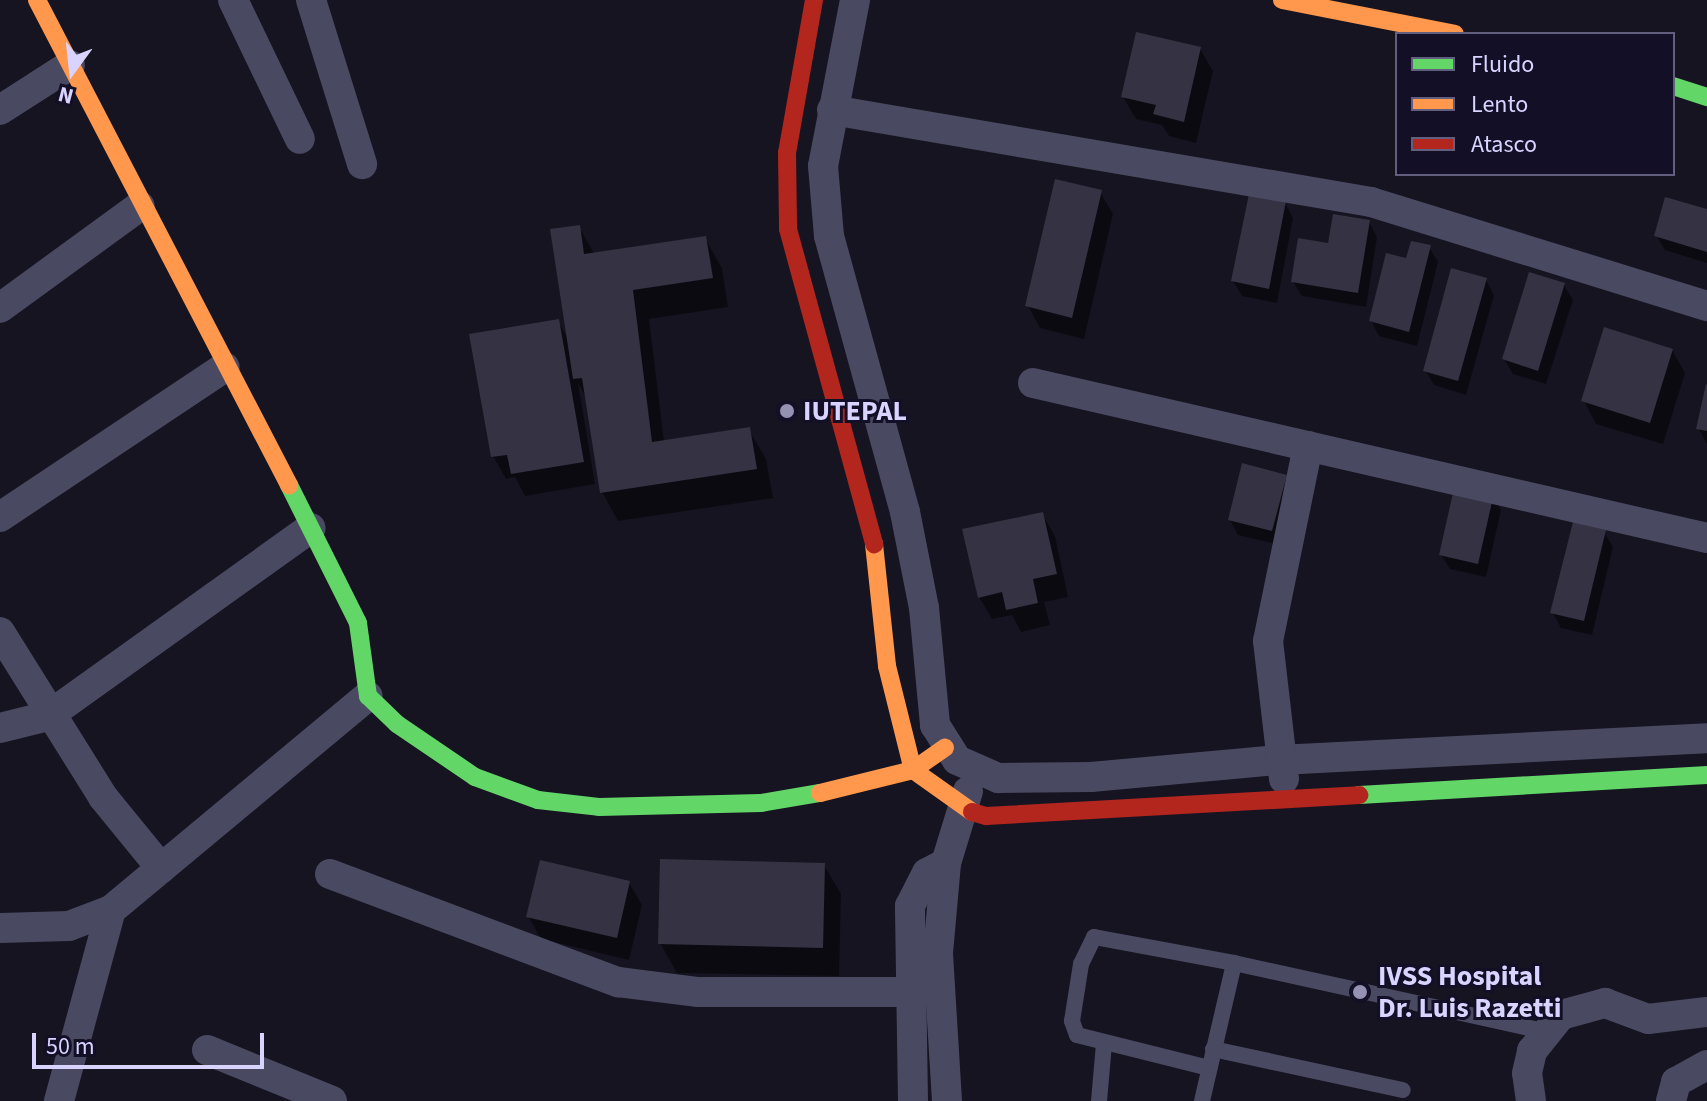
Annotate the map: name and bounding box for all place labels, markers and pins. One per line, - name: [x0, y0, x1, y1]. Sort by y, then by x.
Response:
- place label: IUTEPAL: [803, 394, 907, 428]
- marker: IUTEPAL: [778, 402, 796, 420]
- place label: IVSS Hospital Dr. Luis Razetti: [1378, 959, 1561, 1025]
- marker: IVSS Hospital Dr. Luis Razetti: [1349, 981, 1371, 1003]

